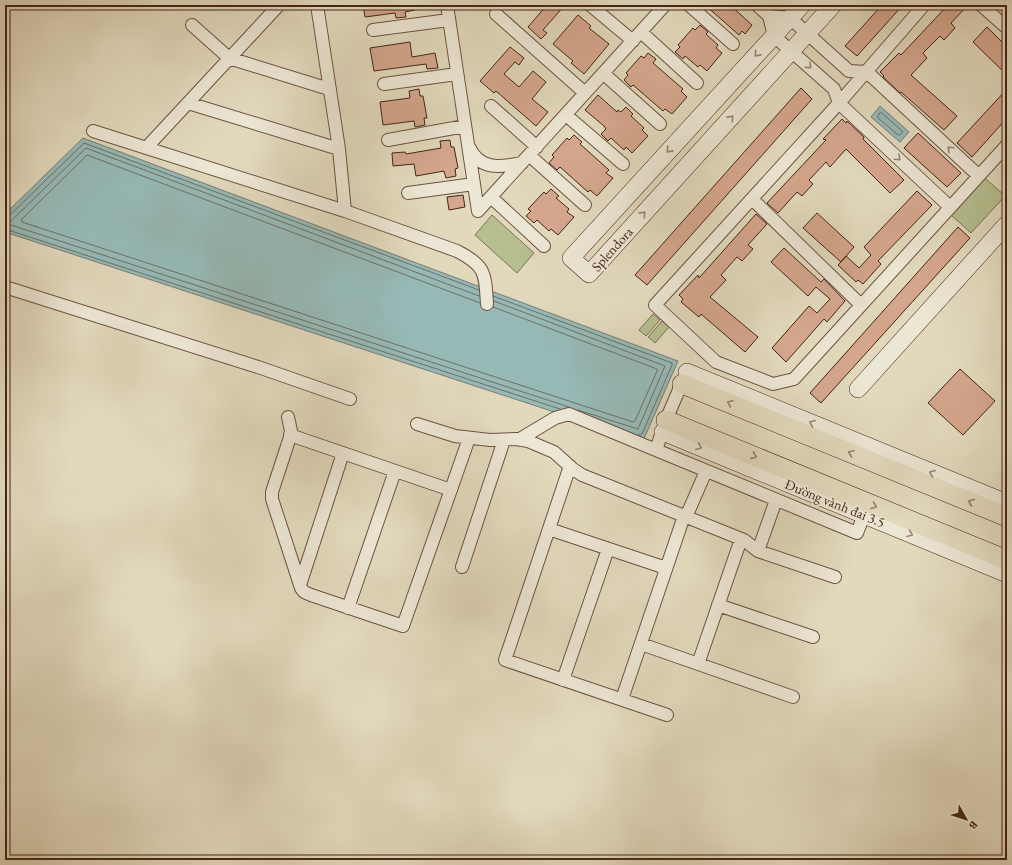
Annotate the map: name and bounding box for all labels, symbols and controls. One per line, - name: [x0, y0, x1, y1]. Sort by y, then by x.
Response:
- one-way arrow: [754, 50, 761, 57]
- one-way arrow: [804, 62, 811, 69]
- one-way arrow: [726, 115, 734, 123]
- one-way arrow: [666, 145, 674, 153]
- one-way arrow: [947, 146, 955, 154]
- one-way arrow: [893, 154, 901, 161]
- one-way arrow: [639, 211, 646, 219]
- street label: Splendora: [587, 223, 637, 275]
- one-way arrow: [727, 400, 734, 408]
- one-way arrow: [808, 420, 815, 428]
- one-way arrow: [695, 443, 702, 451]
- one-way arrow: [847, 449, 854, 457]
- one-way arrow: [750, 451, 758, 459]
- one-way arrow: [929, 469, 936, 477]
- street label: Đường vành đai 3.5: [782, 475, 888, 531]
- one-way arrow: [967, 499, 974, 507]
- one-way arrow: [871, 501, 878, 509]
- one-way arrow: [905, 529, 913, 537]
- north arrow: [946, 799, 986, 839]
- text: B: [966, 818, 981, 832]

